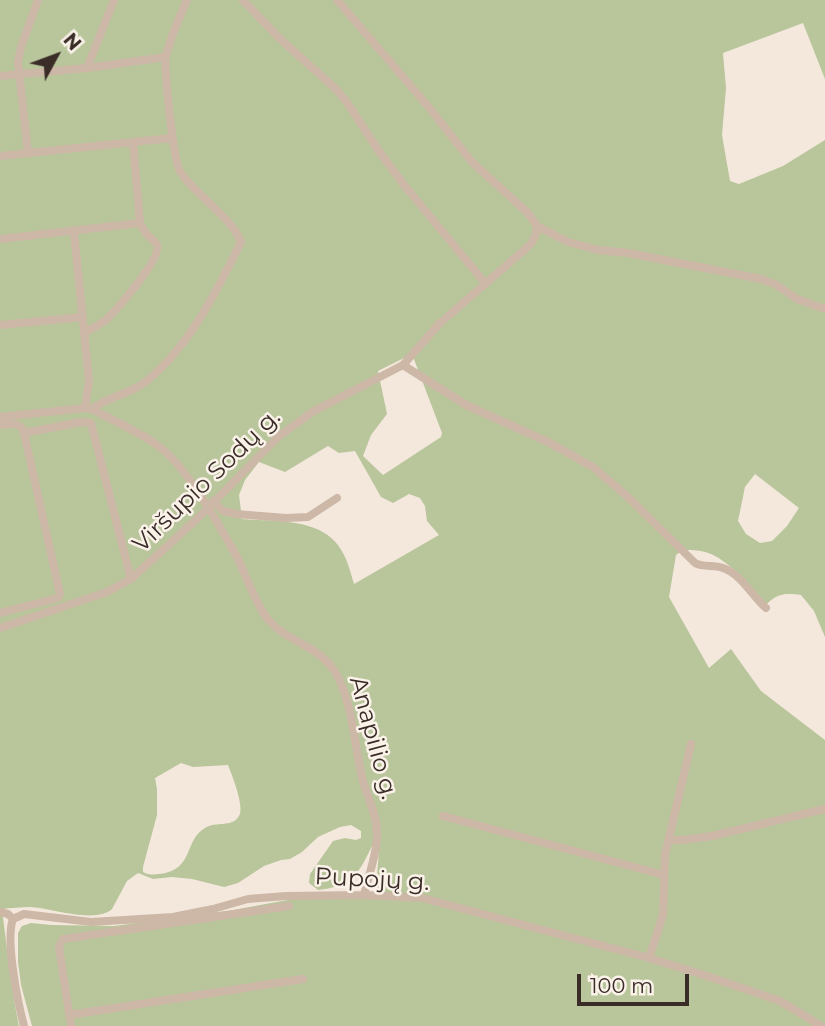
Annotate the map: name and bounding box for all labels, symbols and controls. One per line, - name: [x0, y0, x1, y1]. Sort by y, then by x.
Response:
- north arrow: [21, 21, 91, 91]
- text: N: [59, 29, 86, 55]
- street label: Viršupio Sodų g.: [127, 403, 287, 559]
- street label: Anapilio g.: [343, 673, 403, 803]
- street label: Pupojų g.: [314, 863, 430, 897]
- scale bar: [580, 960, 692, 1004]
- text: 100 m: [590, 973, 653, 998]

